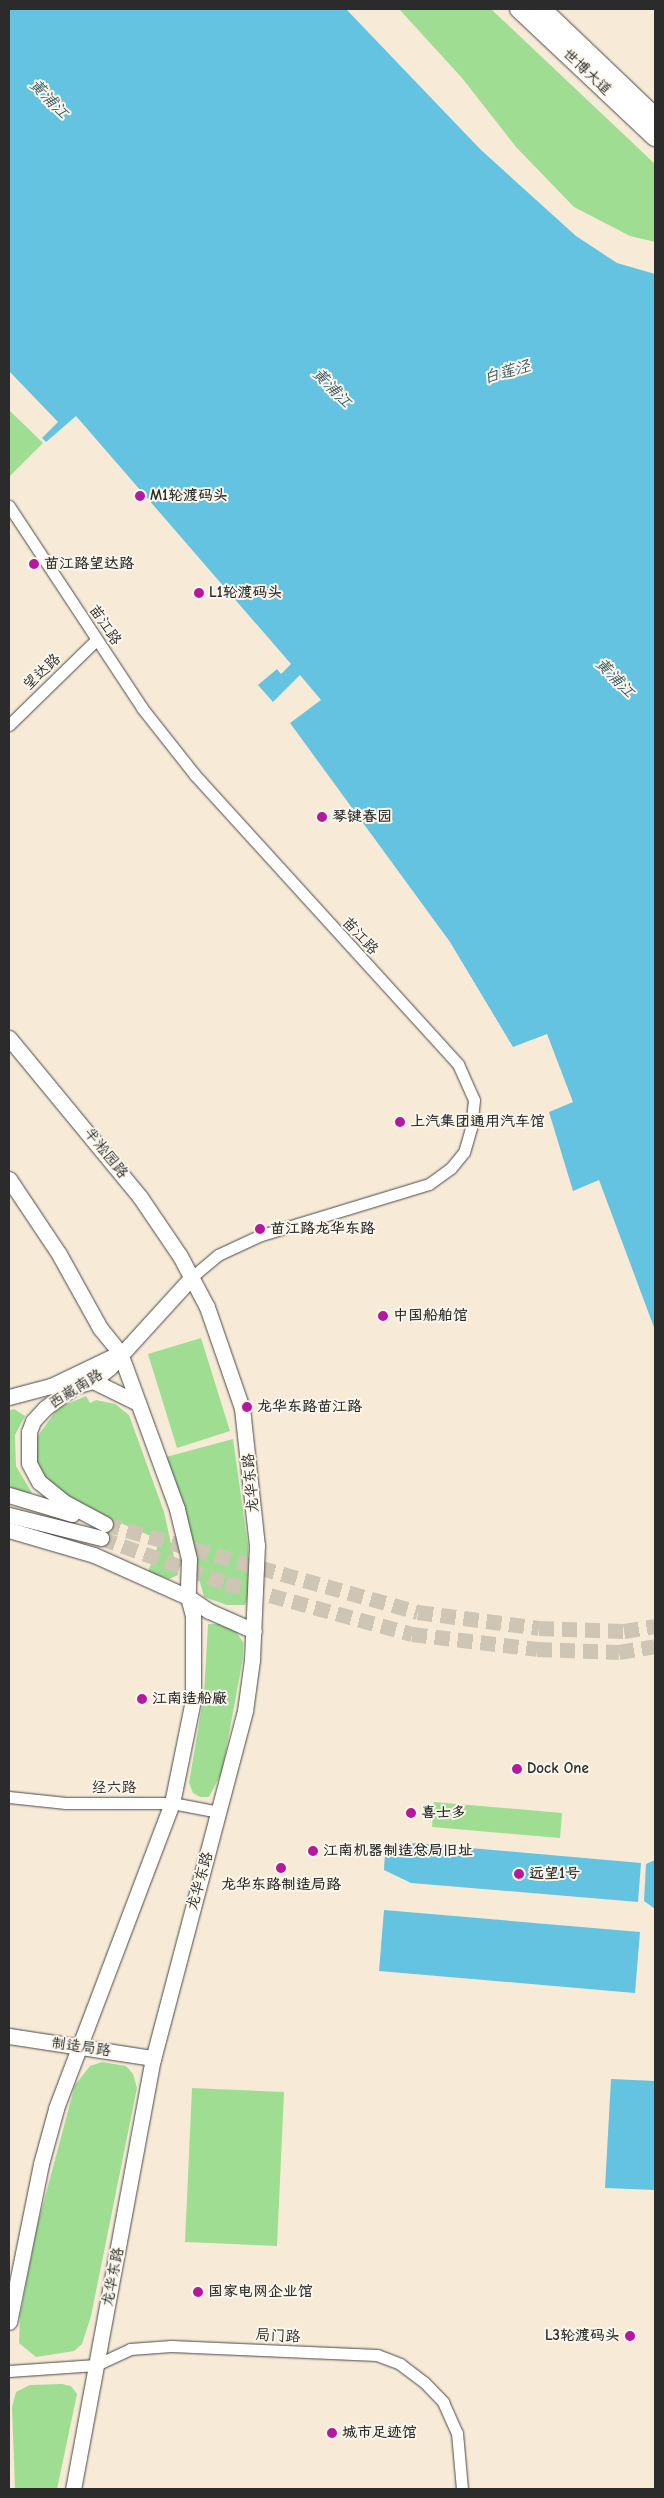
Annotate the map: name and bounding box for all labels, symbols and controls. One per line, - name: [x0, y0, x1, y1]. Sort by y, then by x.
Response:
- street label: 世博大道: [559, 45, 615, 99]
- water label: 黄浦江: [25, 75, 73, 123]
- water label: 白莲泾: [481, 356, 533, 388]
- water label: 黄浦江: [308, 364, 356, 412]
- place label: M1轮渡码头: [150, 487, 228, 505]
- marker: M1轮渡码头: [134, 490, 146, 502]
- place label: 苗江路望达路: [44, 555, 134, 573]
- marker: 苗江路望达路: [28, 558, 40, 570]
- place label: L1轮渡码头: [209, 584, 283, 602]
- marker: L1轮渡码头: [193, 587, 205, 599]
- street label: 苗江路: [85, 601, 125, 649]
- street label: 望达路: [20, 650, 64, 694]
- water label: 黄浦江: [591, 654, 639, 702]
- place label: 琴键春园: [332, 808, 392, 826]
- marker: 琴键春园: [316, 811, 328, 823]
- street label: 苗江路: [338, 913, 382, 959]
- place label: 上汽集团通用汽车馆: [410, 1113, 545, 1131]
- marker: 上汽集团通用汽车馆: [394, 1116, 406, 1128]
- street label: 半淞园路: [80, 1124, 132, 1182]
- place label: 苗江路龙华东路: [270, 1220, 375, 1238]
- marker: 苗江路龙华东路: [254, 1223, 266, 1235]
- place label: 中国船舶馆: [393, 1307, 468, 1325]
- marker: 中国船舶馆: [377, 1310, 389, 1322]
- street label: 西藏南路: [46, 1365, 106, 1413]
- place label: 龙华东路苗江路: [257, 1398, 362, 1416]
- marker: 龙华东路苗江路: [241, 1401, 253, 1413]
- street label: 龙华东路: [239, 1452, 263, 1514]
- place label: 江南造船廠: [152, 1690, 227, 1708]
- marker: 江南造船廠: [136, 1693, 148, 1705]
- place label: Dock One: [527, 1760, 589, 1778]
- marker: Dock One: [511, 1763, 523, 1775]
- street label: 经六路: [92, 1779, 136, 1797]
- place label: 喜士多: [421, 1804, 466, 1822]
- marker: 喜士多: [405, 1807, 417, 1819]
- place label: 江南机器制造总局旧址: [323, 1842, 473, 1860]
- marker: 江南机器制造总局旧址: [307, 1845, 319, 1857]
- street label: 龙华东路: [183, 1850, 217, 1912]
- marker: 龙华东路制造局路: [275, 1862, 287, 1874]
- place label: 远望1号: [529, 1865, 580, 1883]
- marker: 远望1号: [513, 1868, 525, 1880]
- place label: 龙华东路制造局路: [221, 1876, 341, 1894]
- street label: 制造局路: [50, 2034, 112, 2060]
- street label: 龙华东路: [98, 2246, 128, 2308]
- place label: 国家电网企业馆: [208, 2283, 313, 2301]
- marker: 国家电网企业馆: [192, 2286, 204, 2298]
- street label: 局门路: [255, 2326, 301, 2346]
- place label: L3轮渡码头: [545, 2327, 620, 2345]
- marker: L3轮渡码头: [624, 2330, 636, 2342]
- place label: 城市足迹馆: [342, 2424, 417, 2442]
- marker: 城市足迹馆: [326, 2427, 338, 2439]

